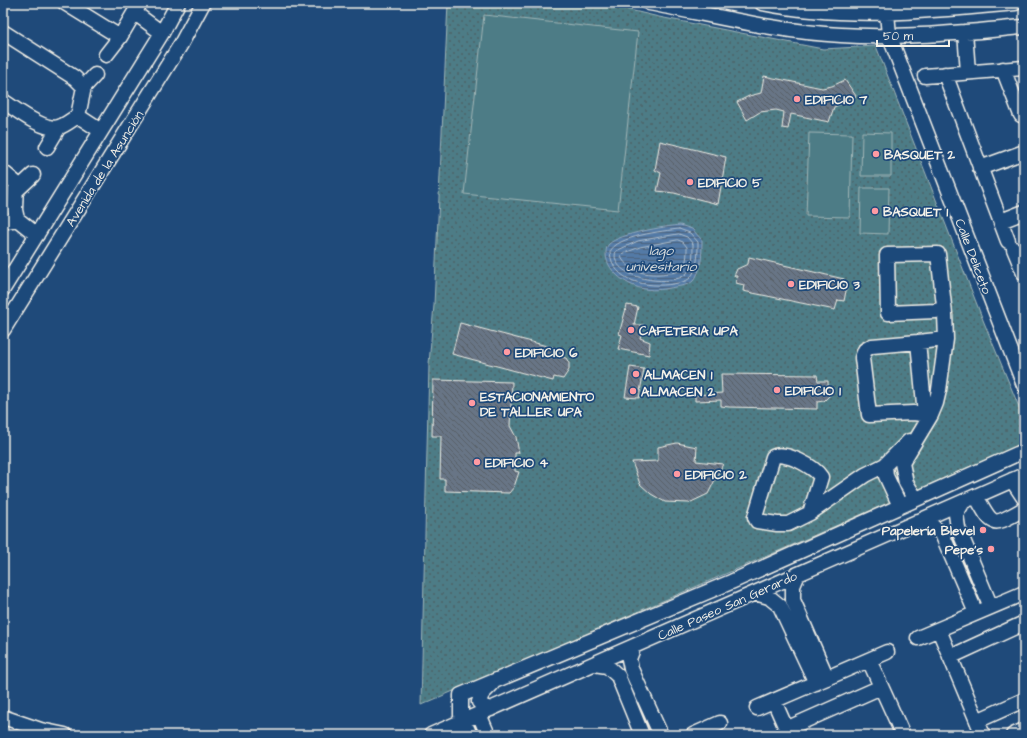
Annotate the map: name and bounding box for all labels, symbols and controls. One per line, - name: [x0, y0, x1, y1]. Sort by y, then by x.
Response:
- scale bar: [877, 22, 949, 48]
- text: 50 m: [883, 28, 914, 45]
- place label: EDIFICIO 7: [805, 91, 868, 109]
- marker: EDIFICIO 7: [792, 94, 802, 104]
- street label: Avenida de la Asunción: [62, 107, 148, 230]
- place label: BASQUET 2: [884, 146, 955, 164]
- marker: BASQUET 2: [871, 149, 881, 159]
- place label: EDIFICIO 5: [698, 174, 762, 192]
- marker: EDIFICIO 5: [685, 177, 695, 187]
- place label: BASQUET 1: [883, 203, 948, 221]
- marker: BASQUET 1: [870, 206, 880, 216]
- street label: Calle Deliceto: [950, 216, 996, 297]
- water label: lago univesitario: [626, 241, 697, 277]
- place label: EDIFICIO 3: [799, 276, 860, 294]
- marker: EDIFICIO 3: [786, 279, 796, 289]
- place label: CAFETERIA UPA: [639, 322, 738, 340]
- marker: CAFETERIA UPA: [626, 325, 636, 335]
- place label: EDIFICIO 6: [515, 344, 578, 362]
- marker: EDIFICIO 6: [502, 347, 512, 357]
- place label: ALMACEN 1: [644, 366, 713, 384]
- marker: ALMACEN 1: [631, 369, 641, 379]
- place label: EDIFICIO 1: [785, 382, 841, 400]
- place label: ALMACEN 2: [641, 383, 716, 401]
- marker: EDIFICIO 1: [772, 385, 782, 395]
- marker: ALMACEN 2: [628, 386, 638, 396]
- place label: ESTACIONAMIENTO DE TALLER UPA: [480, 388, 594, 421]
- marker: ESTACIONAMIENTO DE TALLER UPA: [467, 398, 477, 408]
- place label: EDIFICIO 4: [485, 454, 548, 472]
- marker: EDIFICIO 4: [472, 457, 482, 467]
- place label: EDIFICIO 2: [685, 466, 747, 484]
- marker: EDIFICIO 2: [672, 469, 682, 479]
- place label: Papelería Blevel: [882, 522, 975, 541]
- marker: Papelería Blevel: [978, 525, 988, 535]
- place label: Pepe's: [945, 541, 983, 560]
- marker: Pepe's: [986, 544, 996, 554]
- street label: Calle Paseo San Gerardo: [655, 567, 801, 645]

